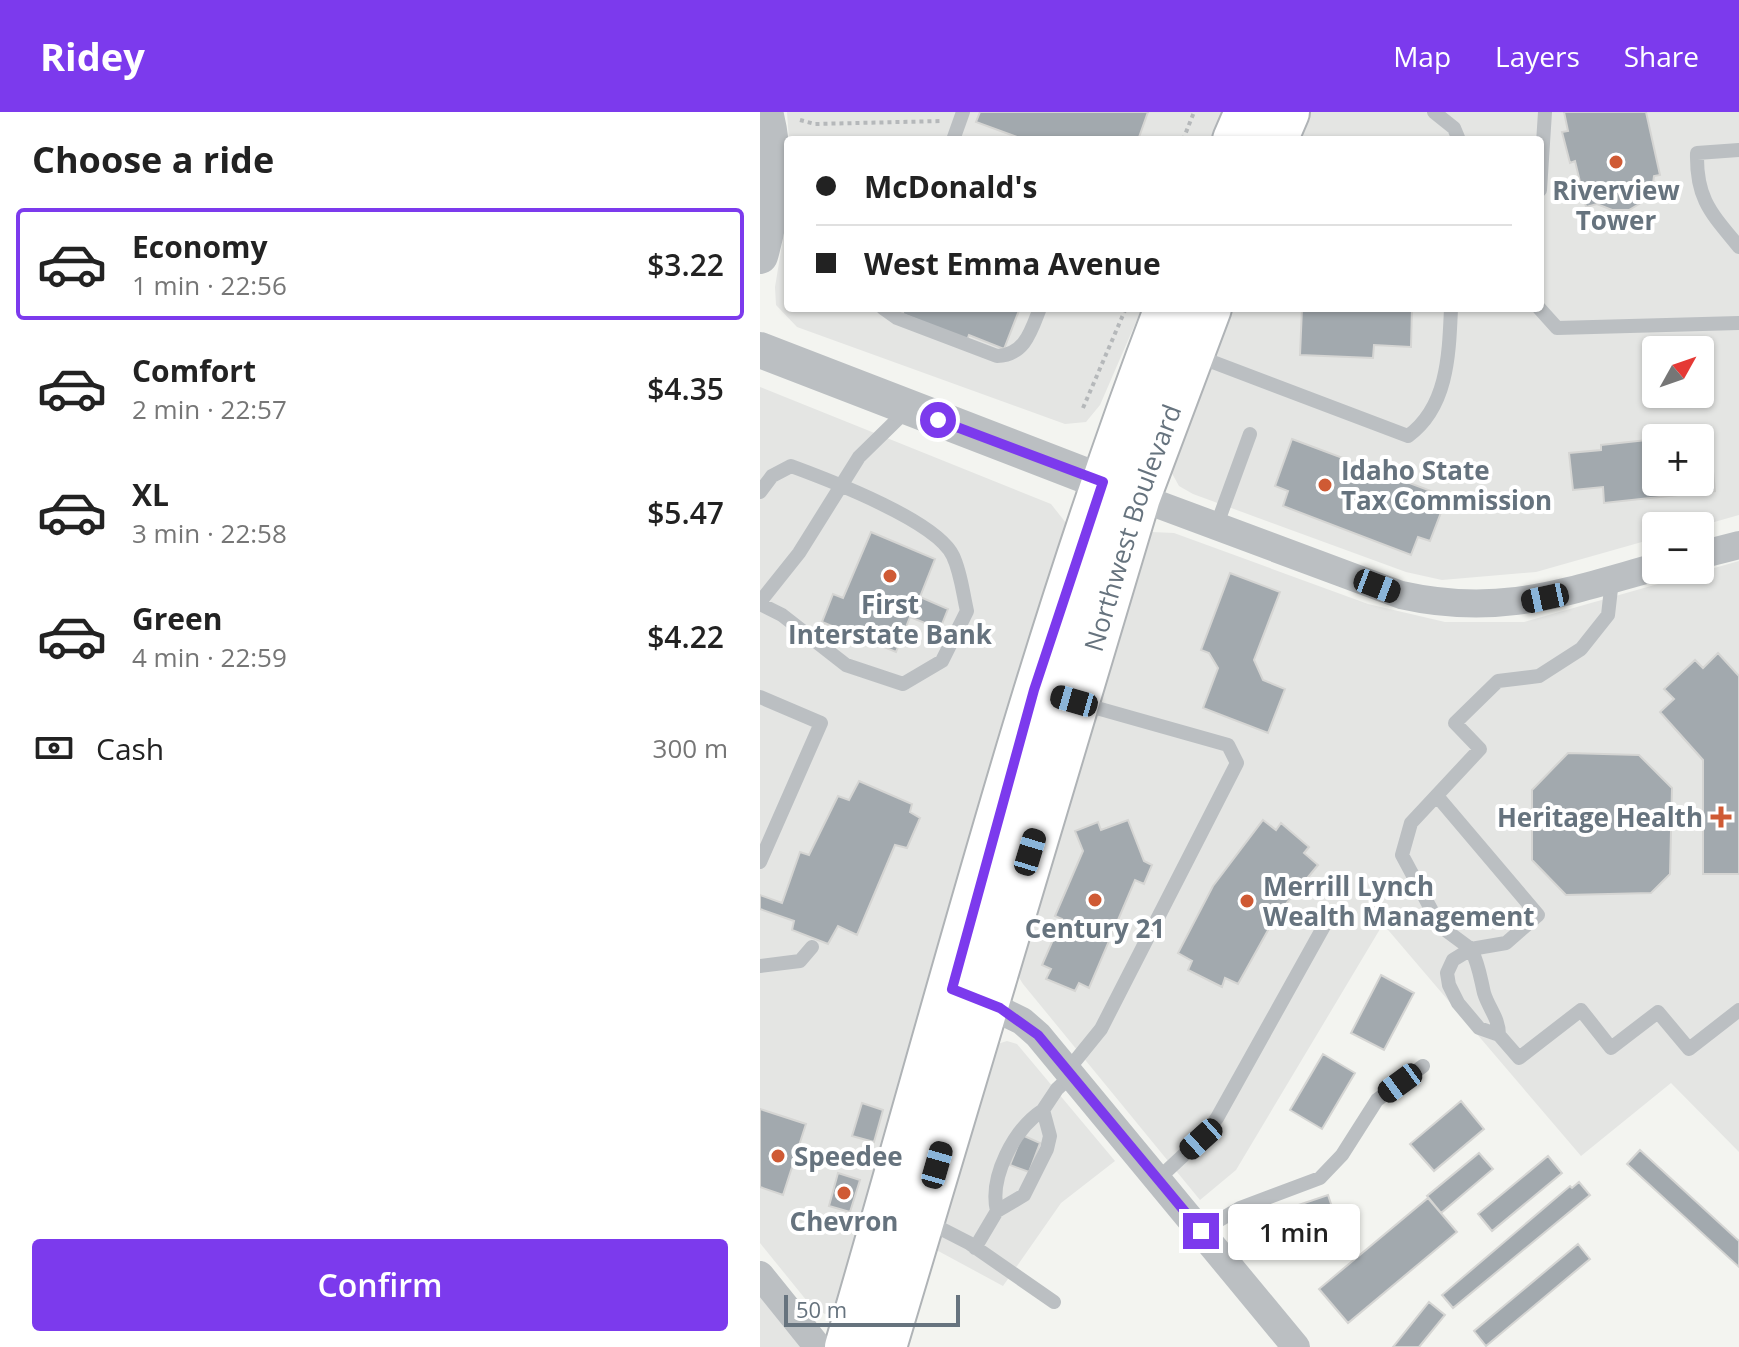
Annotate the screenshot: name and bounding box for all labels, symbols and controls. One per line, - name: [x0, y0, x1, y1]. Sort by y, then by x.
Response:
- text: Ridey: [40, 30, 145, 82]
- text: Map: [1393, 37, 1451, 75]
- text: Layers: [1495, 37, 1580, 75]
- text: Share: [1624, 37, 1699, 75]
- text: Choose a ride: [32, 135, 274, 184]
- marker: Riverview Tower: [1607, 153, 1625, 171]
- text: McDonald's: [864, 166, 1037, 207]
- place label: Riverview Tower: [1552, 172, 1680, 238]
- text: Economy: [132, 226, 268, 267]
- icon: car: [36, 228, 108, 300]
- text: West Emma Avenue: [864, 243, 1161, 284]
- text: $3.22: [647, 244, 724, 285]
- text: 1 min · 22:56: [132, 267, 287, 303]
- north arrow: [1642, 336, 1714, 408]
- map controls: [1642, 336, 1714, 584]
- text: Comfort: [132, 350, 256, 391]
- icon: car: [36, 352, 108, 424]
- text: $4.35: [647, 368, 724, 409]
- text: 2 min · 22:57: [132, 391, 287, 427]
- street label: Northwest Boulevard: [1075, 399, 1189, 656]
- route start: [920, 402, 956, 438]
- button: +: [1642, 424, 1714, 496]
- place label: Idaho State Tax Commission: [1341, 452, 1552, 518]
- text: XL: [132, 474, 169, 515]
- icon: car: [36, 476, 108, 548]
- marker: Idaho State Tax Commission: [1316, 476, 1334, 494]
- text: $5.47: [647, 492, 724, 533]
- button: −: [1642, 512, 1714, 584]
- text: 3 min · 22:58: [132, 515, 287, 551]
- car: [1350, 566, 1404, 606]
- marker: First Interstate Bank: [881, 567, 899, 585]
- car: [1519, 581, 1571, 615]
- place label: First Interstate Bank: [788, 586, 993, 652]
- text: Green: [132, 598, 223, 639]
- icon: car: [36, 600, 108, 672]
- text: $4.22: [647, 616, 724, 657]
- text: 4 min · 22:59: [132, 639, 287, 675]
- car: [1048, 683, 1100, 719]
- icon: cash: [32, 726, 76, 770]
- text: Cash: [96, 728, 164, 769]
- text: 300 m: [653, 730, 728, 766]
- place label: Heritage Health: [1497, 799, 1703, 835]
- marker: Heritage Health: [1710, 806, 1732, 828]
- car: [1012, 826, 1048, 878]
- place label: Merrill Lynch Wealth Management: [1263, 868, 1535, 934]
- marker: Century 21: [1086, 891, 1104, 909]
- marker: Merrill Lynch Wealth Management: [1238, 892, 1256, 910]
- place label: Century 21: [1025, 910, 1165, 946]
- car: [1374, 1059, 1426, 1107]
- car: [1175, 1114, 1227, 1164]
- place label: Speedee: [794, 1138, 903, 1174]
- car: [919, 1139, 955, 1191]
- marker: Speedee: [769, 1147, 787, 1165]
- marker: Chevron: [835, 1184, 853, 1202]
- place label: Chevron: [790, 1203, 898, 1239]
- callout: 1 min: [1229, 1203, 1361, 1259]
- route end: [1183, 1213, 1219, 1249]
- text: 1 min: [1259, 1214, 1329, 1250]
- button: Confirm: [32, 1239, 728, 1331]
- scale bar: [784, 1291, 960, 1327]
- text: 50 m: [796, 1294, 847, 1324]

